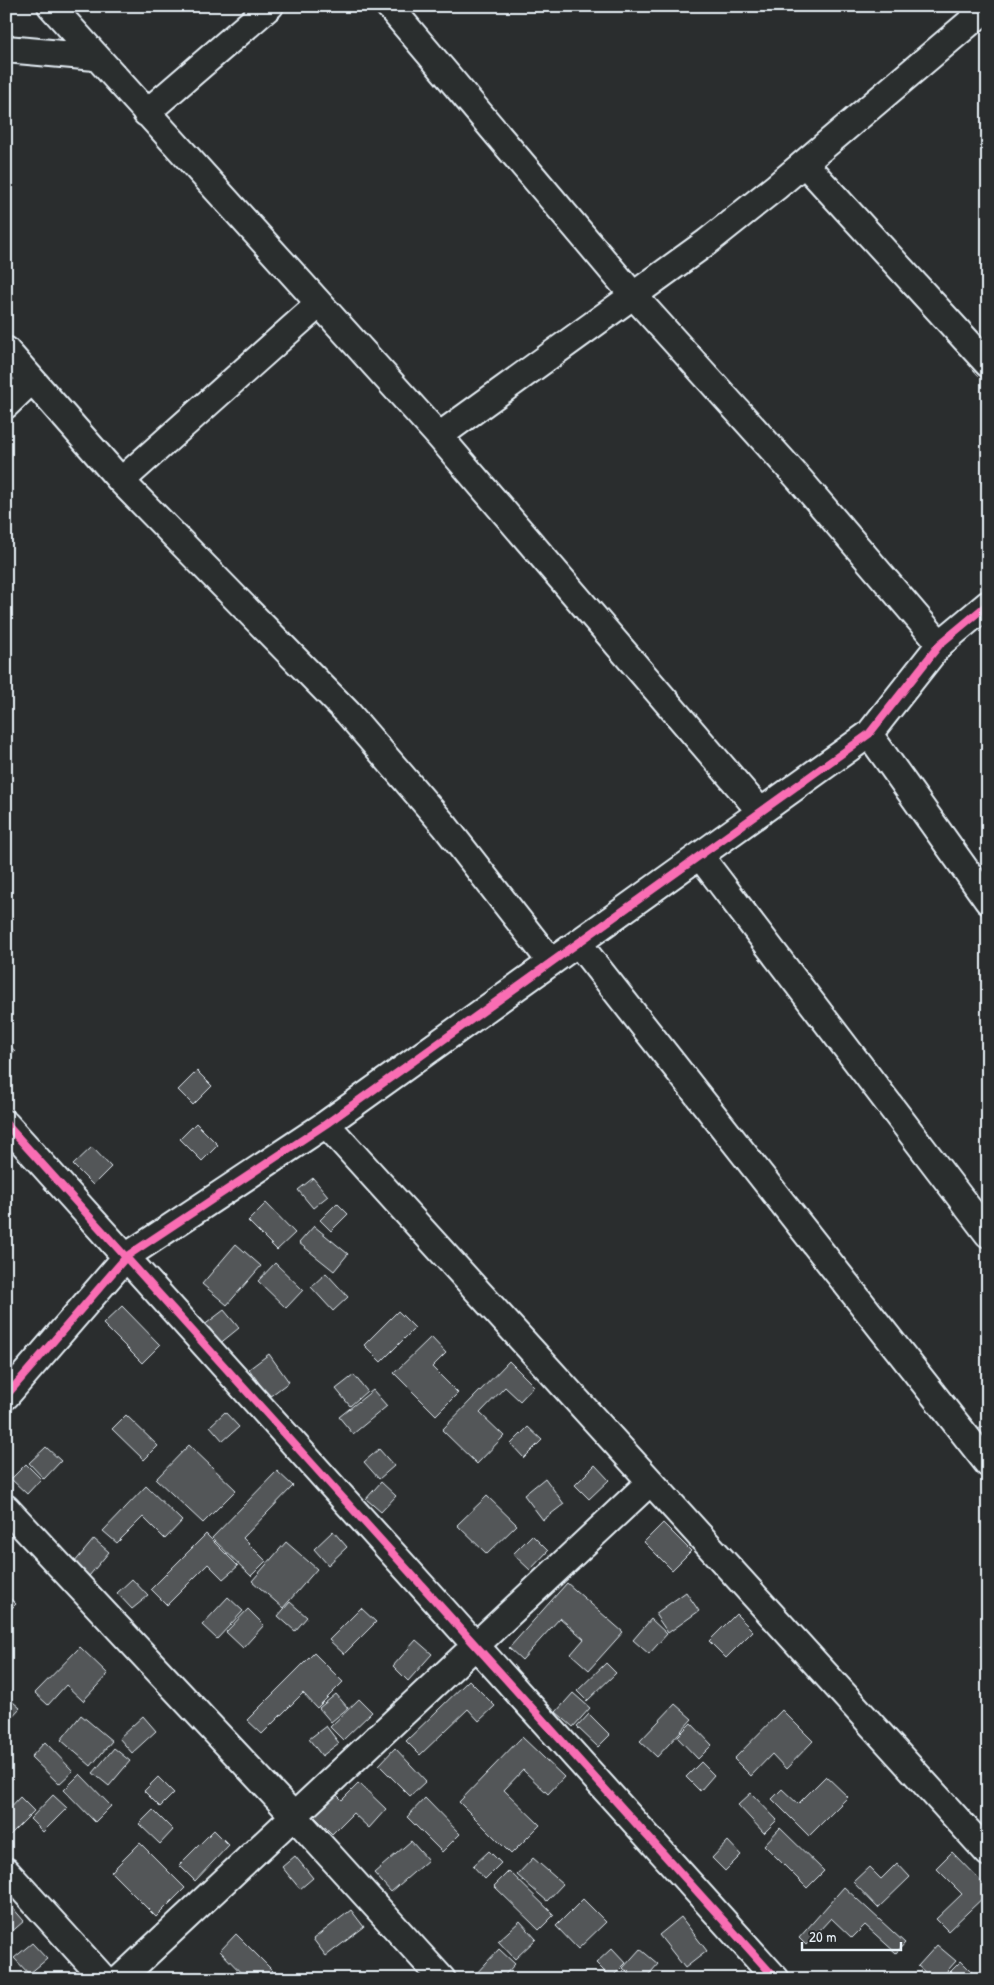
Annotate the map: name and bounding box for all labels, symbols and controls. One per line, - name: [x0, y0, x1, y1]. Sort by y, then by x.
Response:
- scale bar: [802, 1920, 900, 1952]
- text: 20 m: [809, 1926, 836, 1947]

